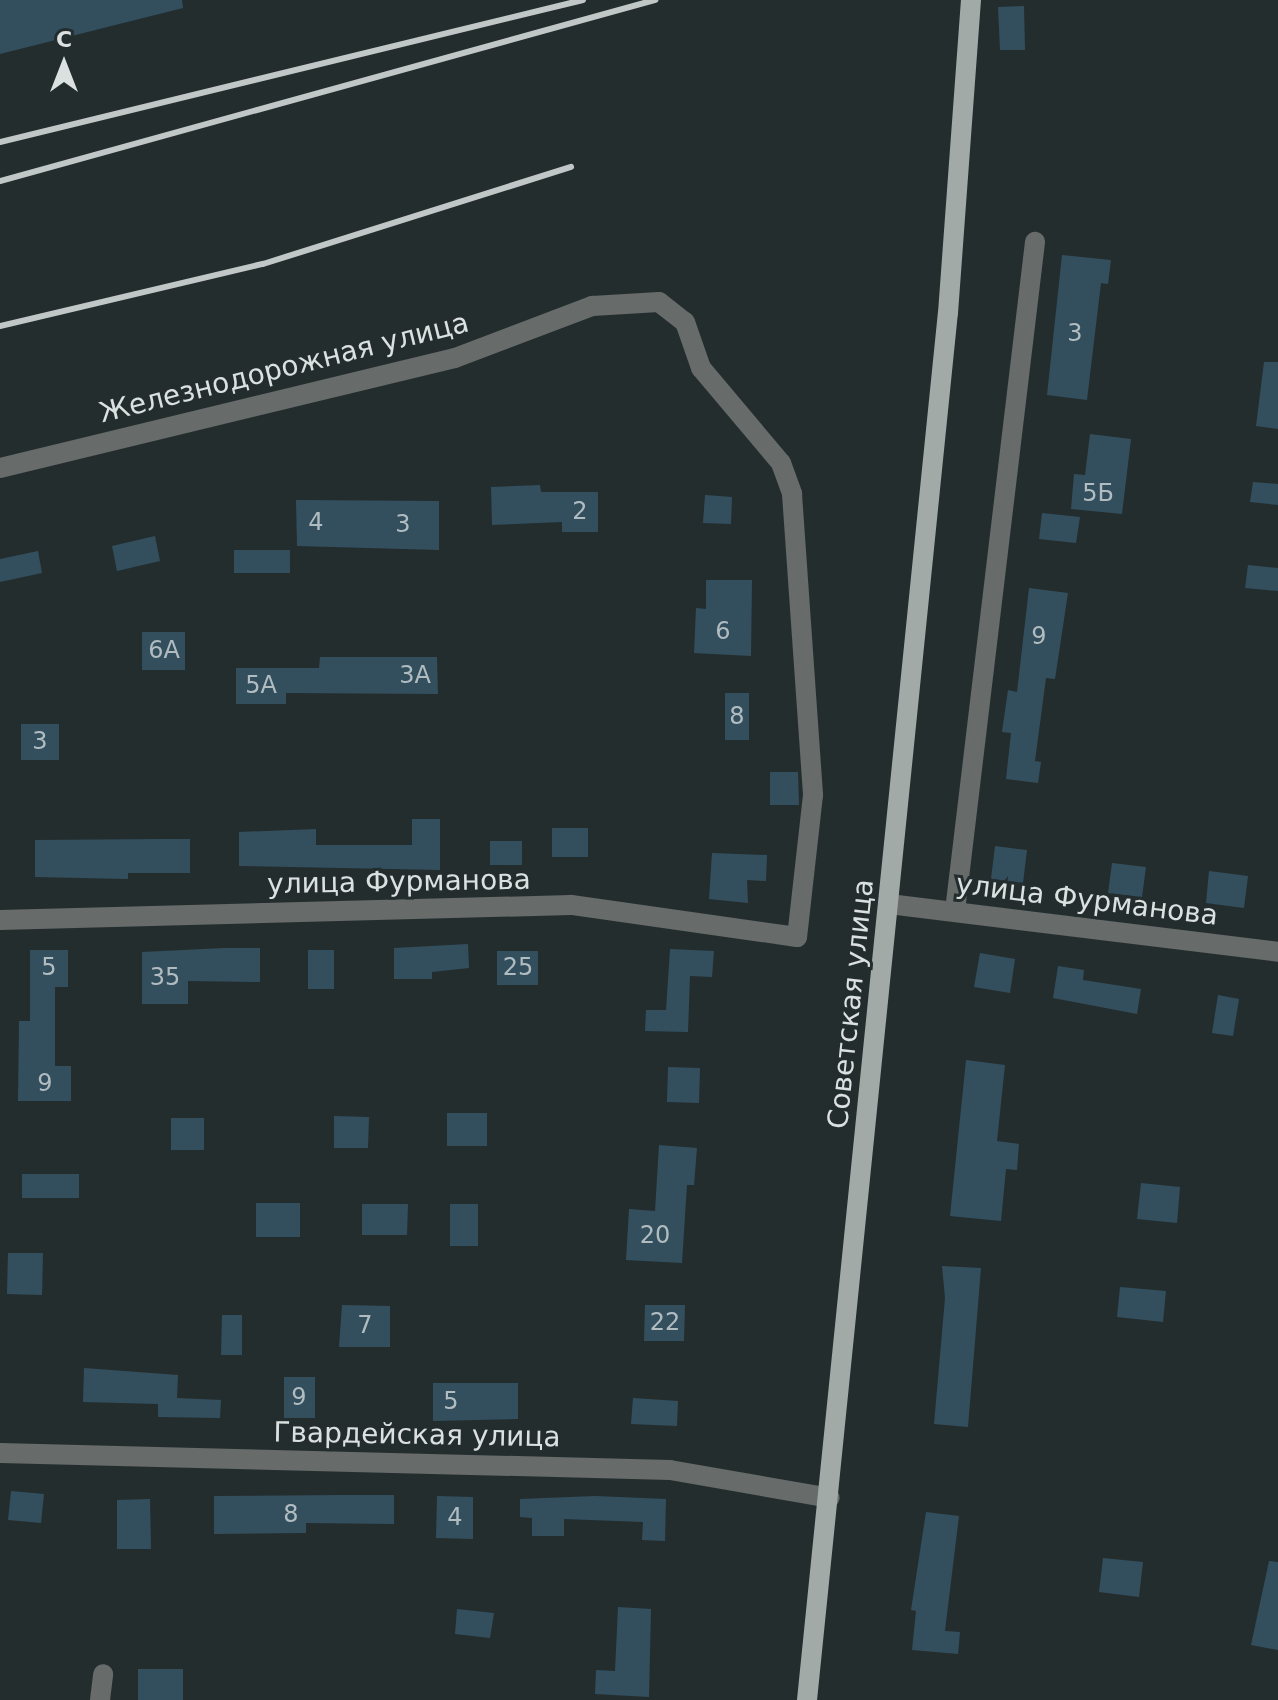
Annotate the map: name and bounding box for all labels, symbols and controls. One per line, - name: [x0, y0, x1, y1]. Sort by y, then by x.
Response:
- north arrow: [24, 24, 104, 104]
- text: С: [56, 27, 72, 52]
- street label: Железнодорожная улица: [96, 306, 472, 430]
- house number: 3: [1067, 320, 1083, 348]
- house number: 5Б: [1082, 480, 1114, 508]
- house number: 2: [572, 498, 588, 526]
- house number: 4: [308, 509, 324, 537]
- house number: 3: [395, 511, 411, 539]
- house number: 6: [715, 618, 731, 646]
- house number: 9: [1031, 623, 1047, 651]
- house number: 6А: [148, 637, 180, 665]
- house number: 3А: [399, 662, 431, 690]
- house number: 5А: [245, 672, 277, 700]
- house number: 8: [729, 703, 745, 731]
- house number: 3: [32, 728, 48, 756]
- street label: улица Фурманова: [267, 863, 531, 901]
- street label: улица Фурманова: [954, 867, 1220, 933]
- street label: Советская улица: [821, 878, 881, 1130]
- house number: 5: [41, 954, 57, 982]
- house number: 25: [503, 954, 533, 982]
- house number: 35: [150, 964, 180, 992]
- house number: 9: [37, 1070, 53, 1098]
- house number: 20: [640, 1222, 670, 1250]
- house number: 22: [650, 1309, 680, 1337]
- house number: 7: [357, 1312, 373, 1340]
- house number: 9: [291, 1384, 307, 1412]
- house number: 5: [443, 1388, 459, 1416]
- street label: Гвардейская улица: [273, 1416, 561, 1454]
- house number: 8: [283, 1501, 299, 1529]
- house number: 4: [447, 1504, 463, 1532]

